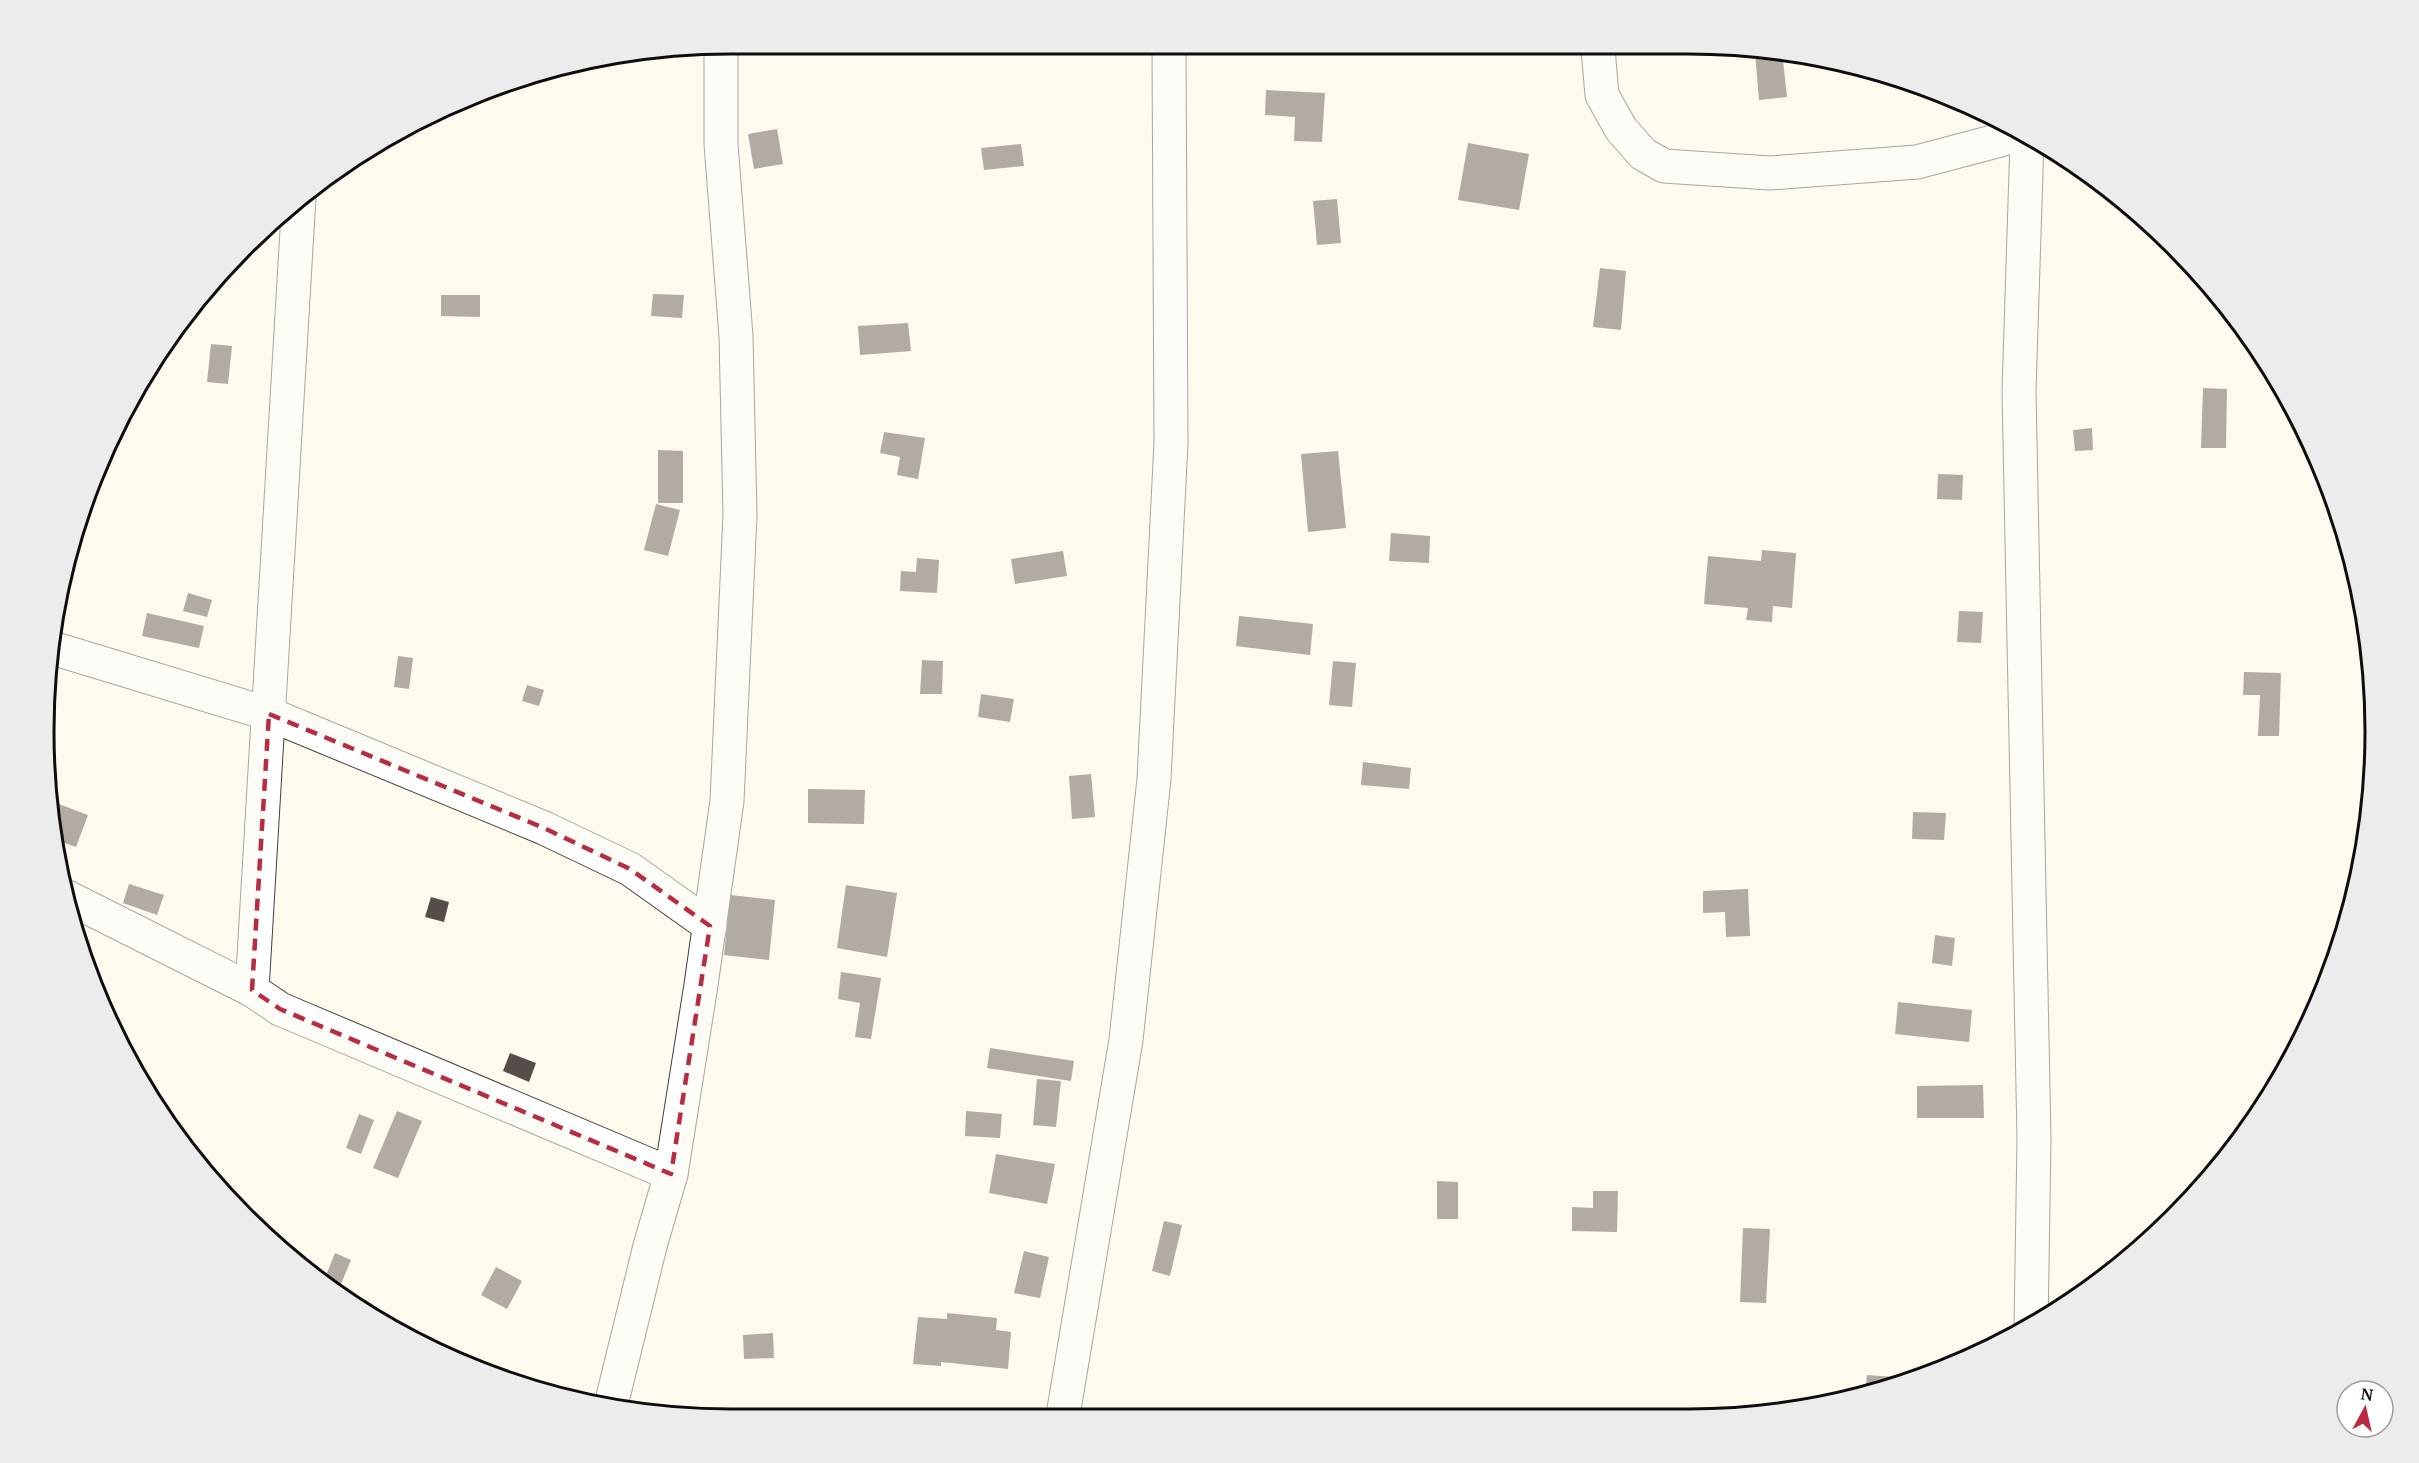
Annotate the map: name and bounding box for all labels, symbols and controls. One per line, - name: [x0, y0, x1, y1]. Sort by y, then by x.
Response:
- north arrow: [2335, 1379, 2395, 1439]
- text: N: [2360, 1382, 2375, 1406]

